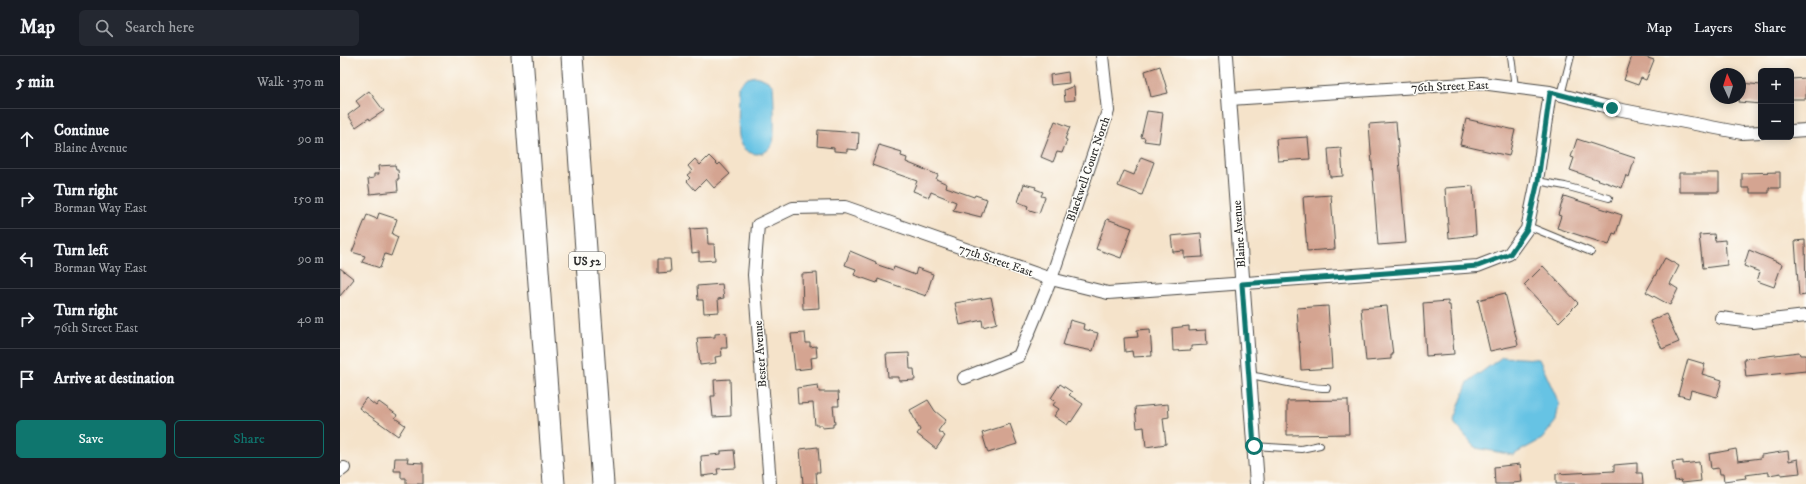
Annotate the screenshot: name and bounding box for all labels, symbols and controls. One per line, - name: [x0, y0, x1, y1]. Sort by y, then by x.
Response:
- search box: [79, 10, 359, 46]
- text: Map: [20, 16, 55, 39]
- icon: search: [93, 17, 115, 39]
- text: Search here: [125, 18, 194, 37]
- text: Map: [1646, 19, 1672, 37]
- text: Layers: [1694, 19, 1732, 37]
- text: Share: [1754, 19, 1786, 37]
- north arrow: [1710, 68, 1746, 104]
- map controls: [1758, 68, 1794, 140]
- button: +: [1758, 68, 1794, 104]
- text: 5 min: [16, 71, 54, 93]
- text: Walk · 370 m: [257, 74, 324, 90]
- street label: 76th Street East: [1411, 78, 1489, 95]
- route end: [1603, 99, 1621, 117]
- button: −: [1758, 104, 1794, 140]
- street label: Blackwell Court North: [1063, 114, 1114, 224]
- text: Continue: [54, 121, 109, 140]
- icon: ahead: [16, 128, 38, 150]
- text: 90 m: [298, 131, 324, 147]
- text: Blaine Avenue: [54, 140, 127, 156]
- text: Turn right: [54, 181, 117, 200]
- icon: right: [16, 188, 38, 210]
- text: 150 m: [293, 191, 324, 207]
- text: Borman Way East: [54, 200, 147, 216]
- street label: Blaine Avenue: [1230, 200, 1249, 268]
- text: Turn left: [54, 241, 108, 260]
- street label: 77th Street East: [957, 241, 1035, 280]
- icon: left: [16, 248, 38, 270]
- text: 90 m: [298, 251, 324, 267]
- road number: US 52: [569, 252, 605, 270]
- text: Borman Way East: [54, 260, 147, 276]
- text: Turn right: [54, 301, 117, 320]
- icon: right: [16, 308, 38, 330]
- text: 40 m: [297, 311, 324, 327]
- text: 76th Street East: [54, 320, 138, 336]
- street label: Bester Avenue: [751, 320, 770, 388]
- icon: arrive: [16, 368, 38, 390]
- text: Arrive at destination: [54, 369, 174, 388]
- button: Save: [16, 420, 166, 458]
- button: Share: [174, 420, 324, 458]
- route start: [1245, 437, 1263, 455]

